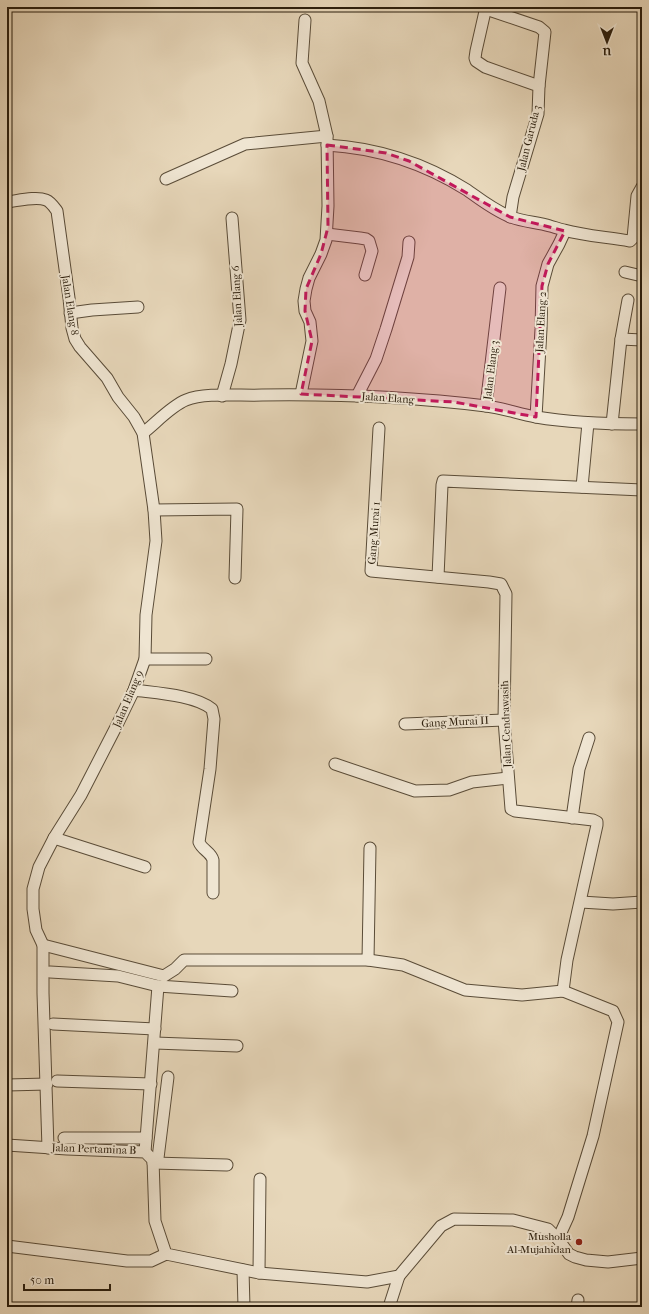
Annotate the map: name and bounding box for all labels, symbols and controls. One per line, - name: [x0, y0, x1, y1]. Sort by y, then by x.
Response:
- north arrow: [587, 22, 627, 62]
- text: U: [602, 45, 612, 58]
- street label: Jalan Garuda 3: [514, 104, 543, 173]
- street label: Jalan Elang 6: [229, 265, 245, 328]
- street label: Jalan Elang 8: [59, 273, 81, 336]
- street label: Jalan Elang 2: [533, 291, 549, 354]
- street label: Jalan Elang 3: [481, 340, 501, 401]
- street label: Jalan Elang: [360, 390, 415, 406]
- street label: Gang Murai 1: [365, 501, 383, 565]
- street label: Jalan Elang 9: [110, 668, 146, 731]
- street label: Jalan Cendrawasih: [498, 679, 514, 769]
- street label: Gang Murai II: [421, 714, 490, 730]
- street label: Jalan Pertamina B: [50, 1141, 137, 1157]
- place label: Musholla Al-Mujahidan: [506, 1230, 572, 1256]
- marker: Musholla Al-Mujahidan: [574, 1237, 584, 1247]
- scale bar: [24, 1266, 110, 1292]
- text: 50 m: [30, 1273, 54, 1287]

